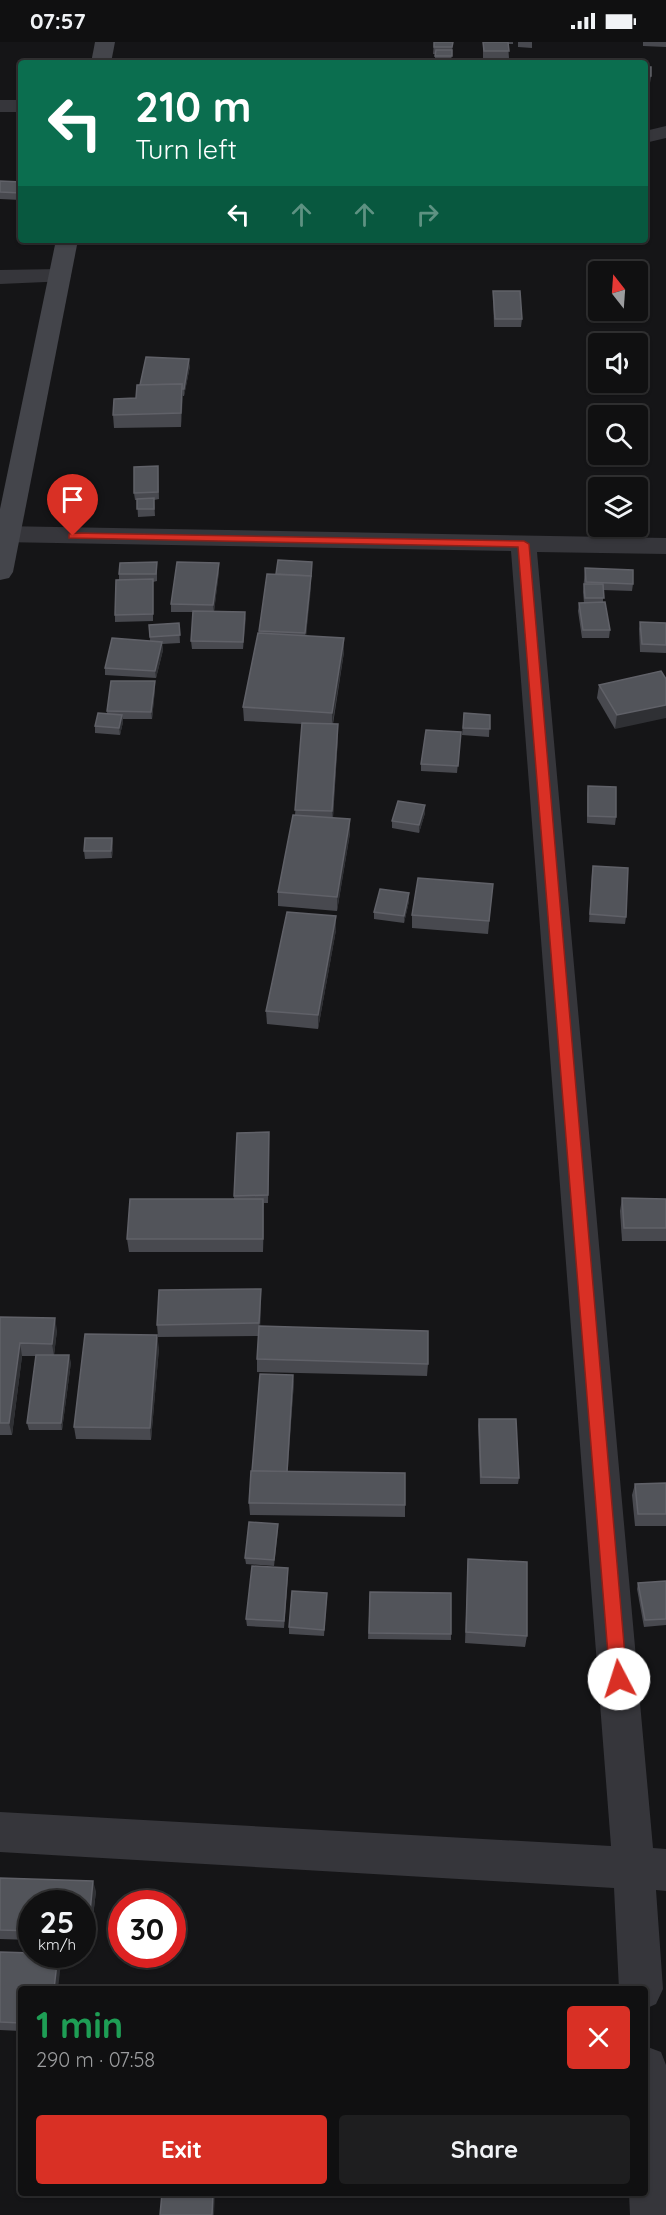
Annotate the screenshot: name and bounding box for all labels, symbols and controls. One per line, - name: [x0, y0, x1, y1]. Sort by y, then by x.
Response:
- text: 07:57: [30, 7, 85, 35]
- text: 210 m: [135, 80, 252, 133]
- icon: left: [36, 84, 114, 162]
- text: Turn left: [135, 132, 237, 166]
- icon: left: [222, 198, 255, 231]
- icon: ahead: [285, 198, 318, 231]
- icon: ahead: [348, 198, 381, 231]
- icon: right: [411, 198, 444, 231]
- north arrow: [588, 261, 648, 321]
- map controls: [588, 261, 648, 537]
- button: sound: [588, 333, 648, 393]
- button: search: [588, 405, 648, 465]
- pin: [47, 474, 98, 536]
- button: layers: [588, 477, 648, 537]
- icon: arrive: [56, 483, 89, 516]
- position arrow: [587, 1647, 651, 1711]
- speed limit sign: 30: [108, 1890, 186, 1968]
- text: 25: [40, 1903, 74, 1941]
- text: km/h: [38, 1935, 76, 1954]
- text: 1 min: [36, 2002, 123, 2047]
- button: close: [567, 2006, 630, 2069]
- text: 290 m · 07:58: [36, 2047, 155, 2072]
- button: Exit: [36, 2115, 327, 2184]
- button: Share: [339, 2115, 630, 2184]

